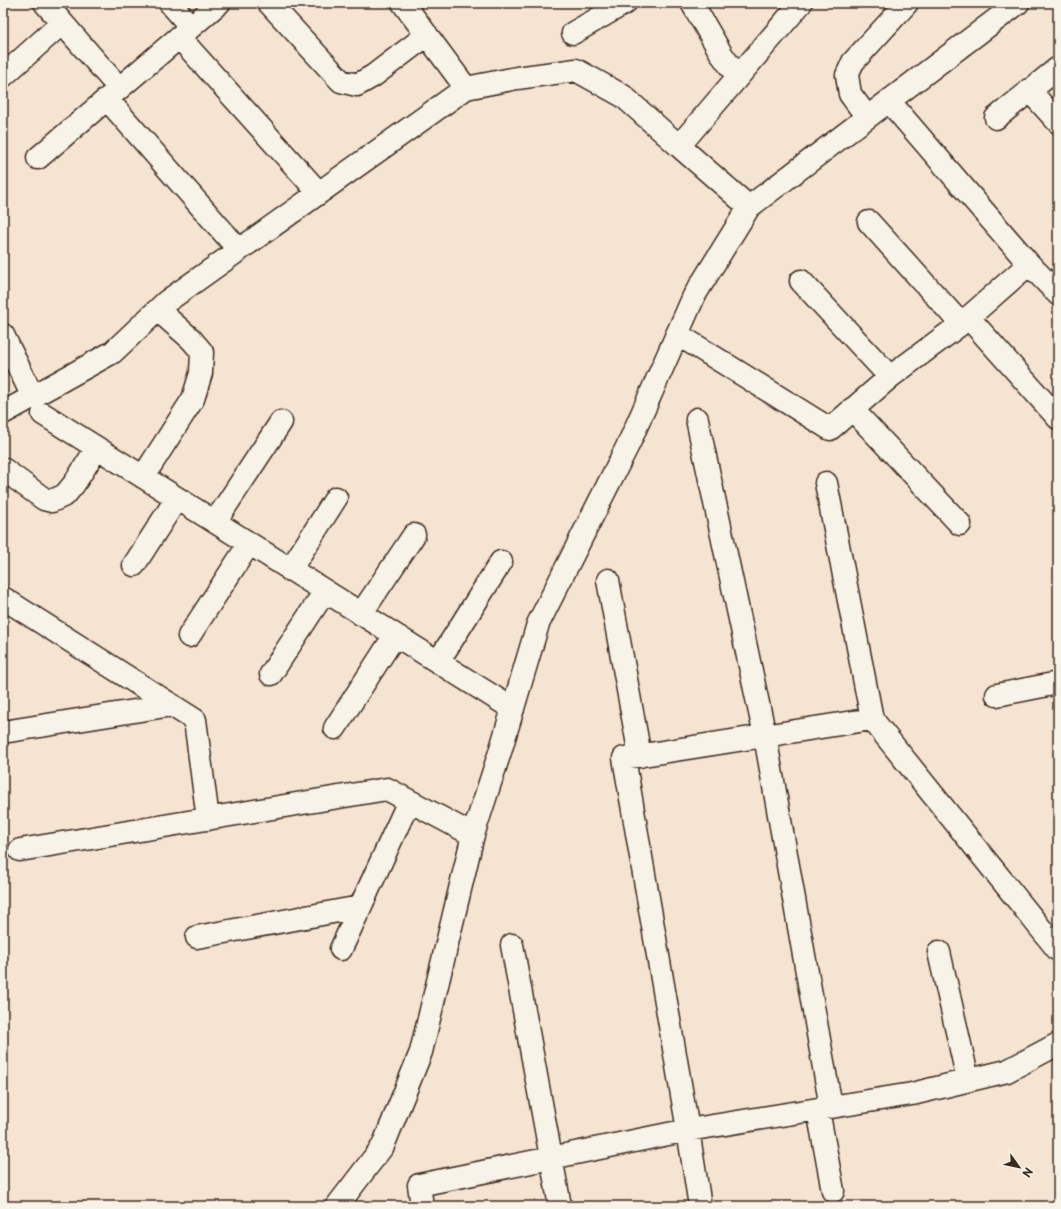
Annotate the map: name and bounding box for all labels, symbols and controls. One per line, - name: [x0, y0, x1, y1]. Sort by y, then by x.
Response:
- north arrow: [999, 1147, 1039, 1187]
- text: N: [1018, 1164, 1037, 1181]

